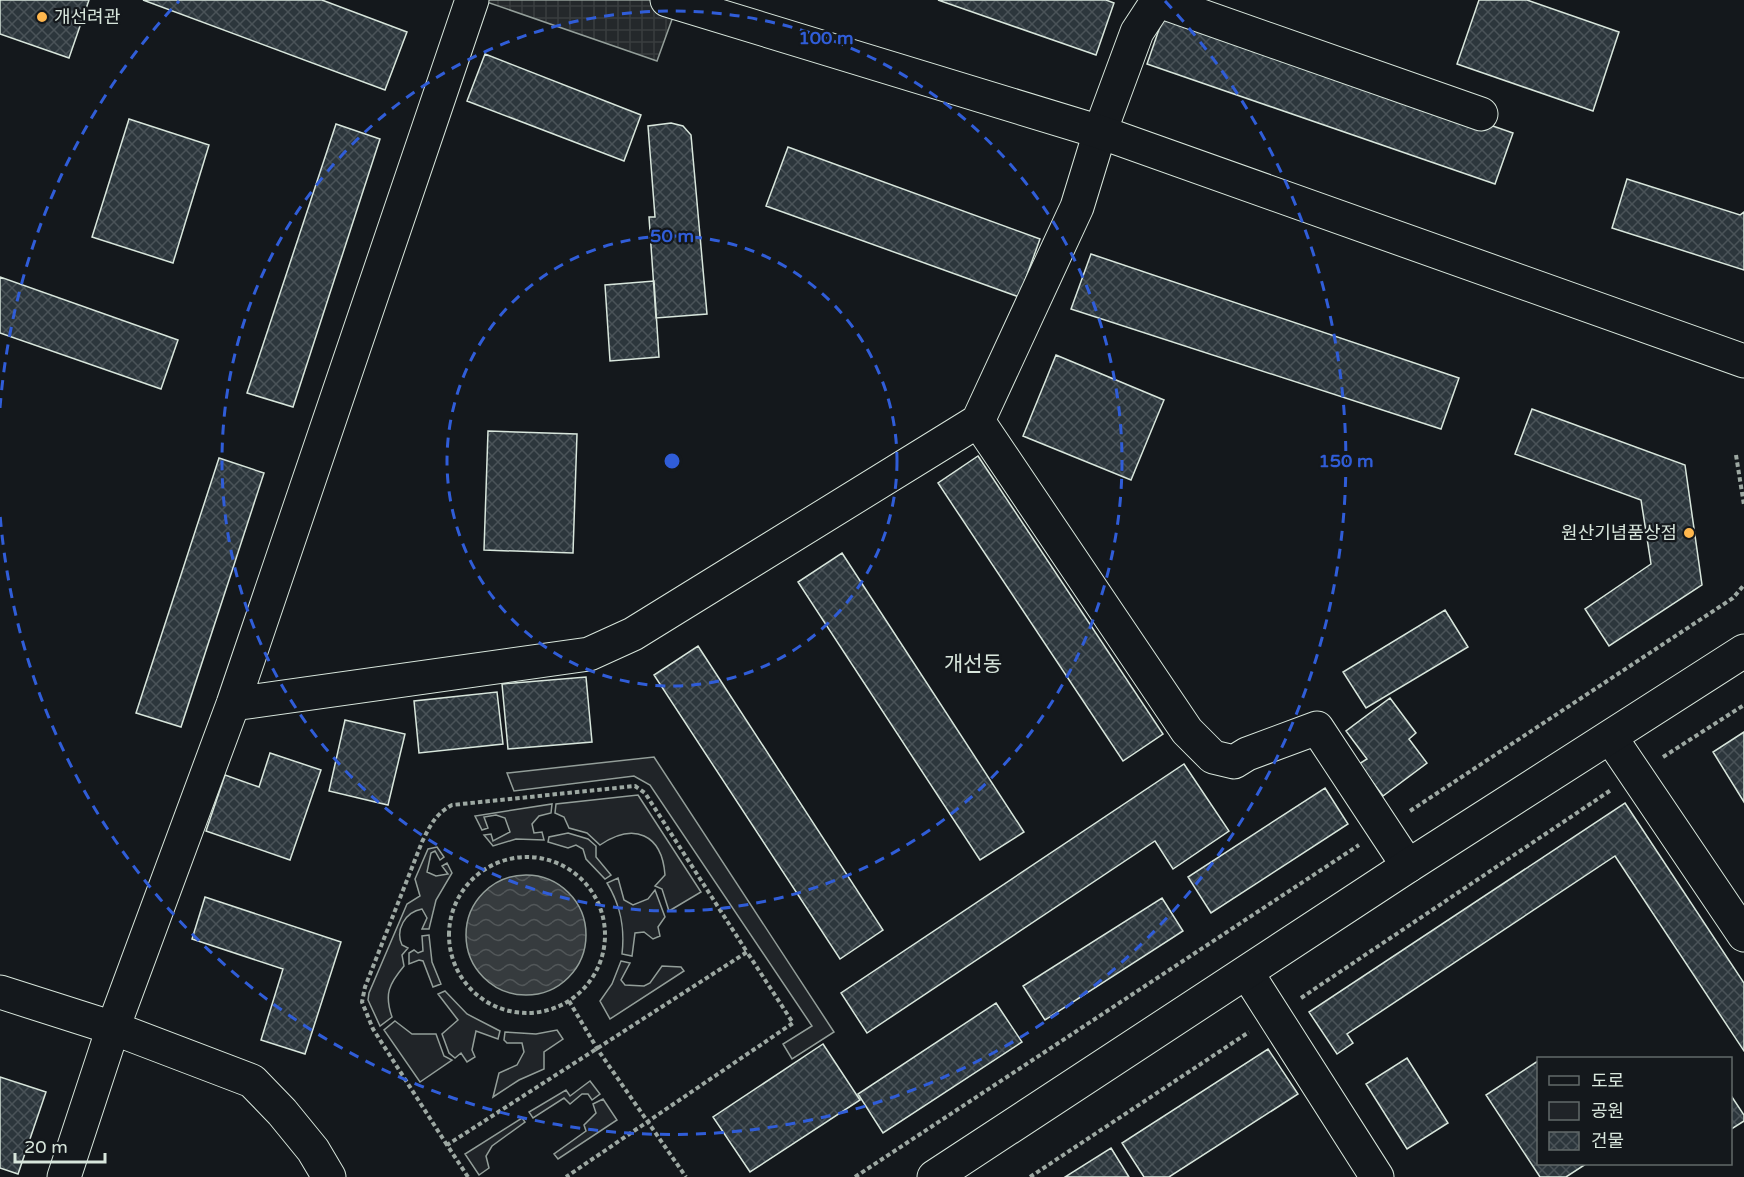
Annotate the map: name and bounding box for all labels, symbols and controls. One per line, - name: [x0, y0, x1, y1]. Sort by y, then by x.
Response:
- place label: 개선려관: [54, 6, 121, 28]
- marker: 개선려관: [35, 10, 49, 24]
- text: 100 m: [798, 27, 854, 49]
- text: 50 m: [650, 225, 694, 247]
- text: 150 m: [1318, 450, 1374, 472]
- centre of rings: [662, 451, 682, 471]
- place label: 원산기념품상점: [1561, 522, 1677, 544]
- marker: 원산기념품상점: [1682, 526, 1696, 540]
- district label: 개선동: [944, 652, 1002, 677]
- legend: [1537, 1057, 1732, 1165]
- text: 도로: [1591, 1070, 1624, 1092]
- text: 공원: [1591, 1100, 1624, 1122]
- scale bar: [15, 1126, 105, 1164]
- text: 건물: [1591, 1130, 1624, 1152]
- text: 20 m: [24, 1136, 68, 1158]

